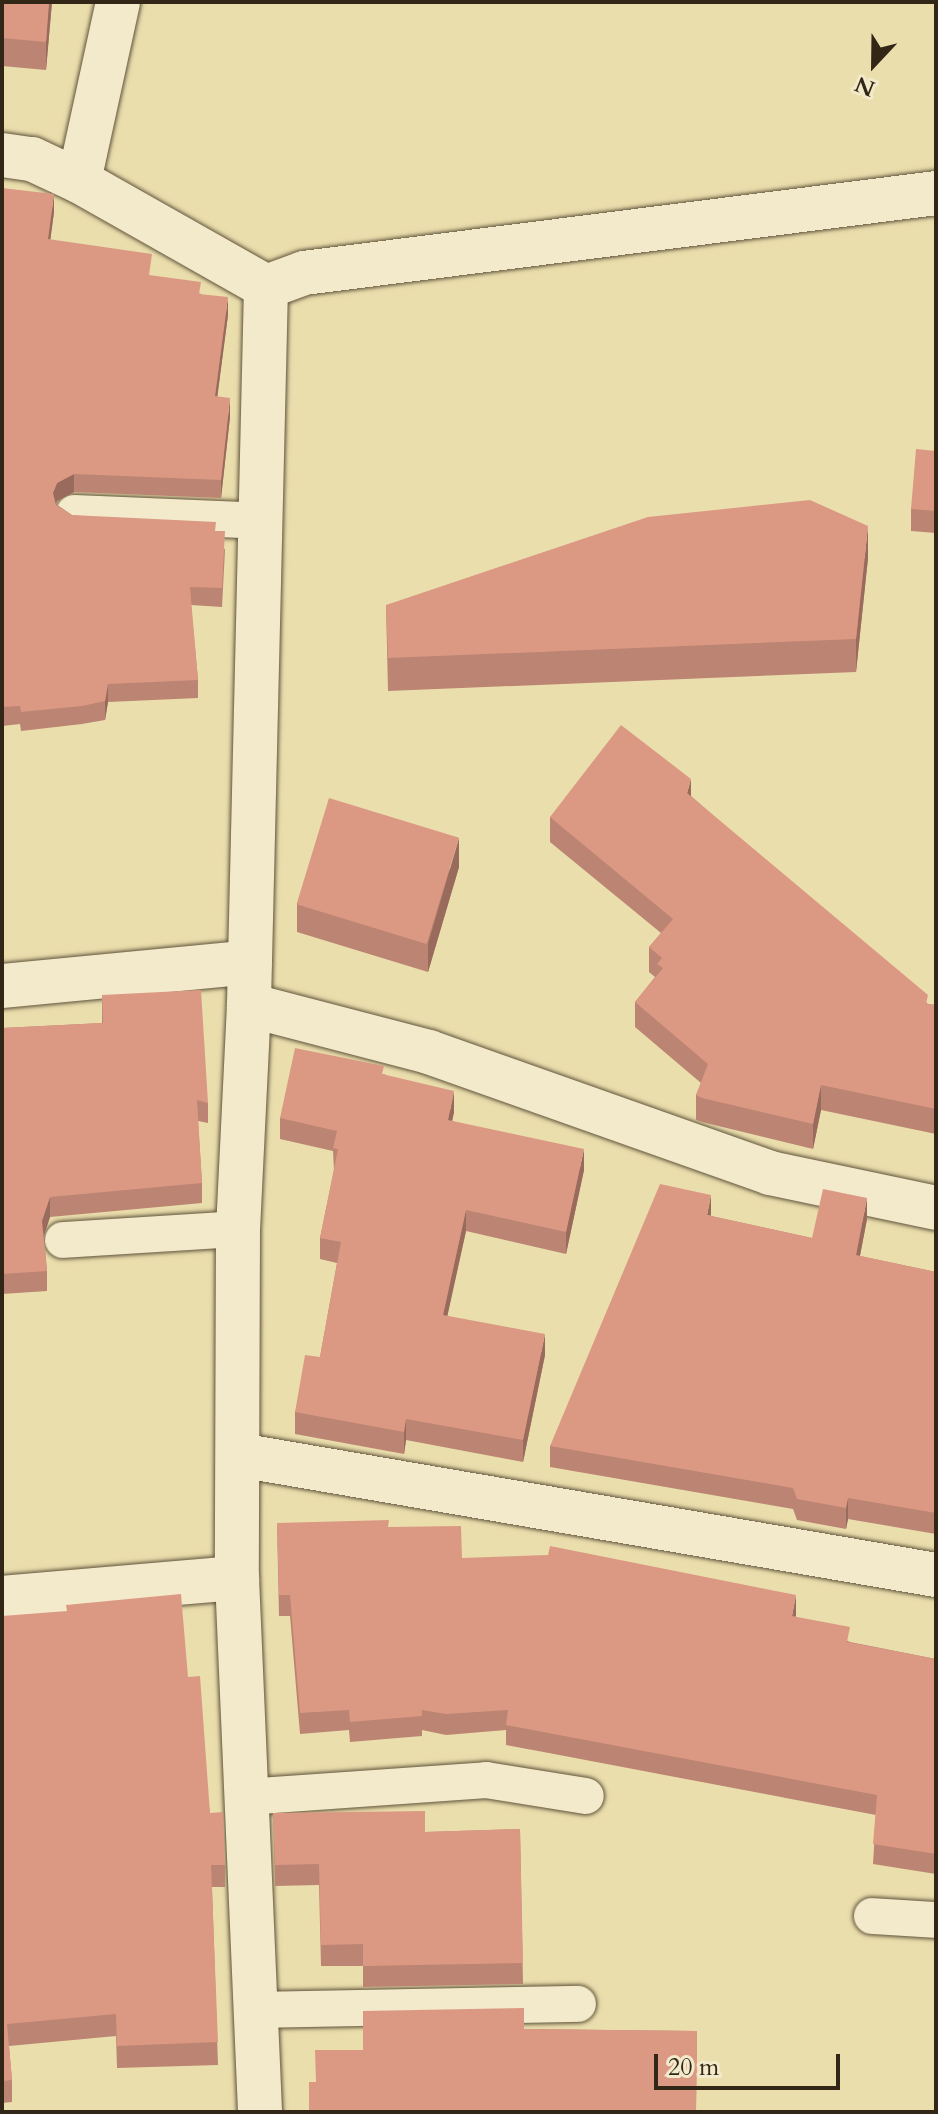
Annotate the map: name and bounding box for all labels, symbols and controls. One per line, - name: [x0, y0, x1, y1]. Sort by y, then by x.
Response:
- north arrow: [834, 24, 914, 104]
- text: N: [851, 69, 879, 104]
- scale bar: [658, 2038, 844, 2088]
- text: 20 m: [668, 2051, 719, 2084]

